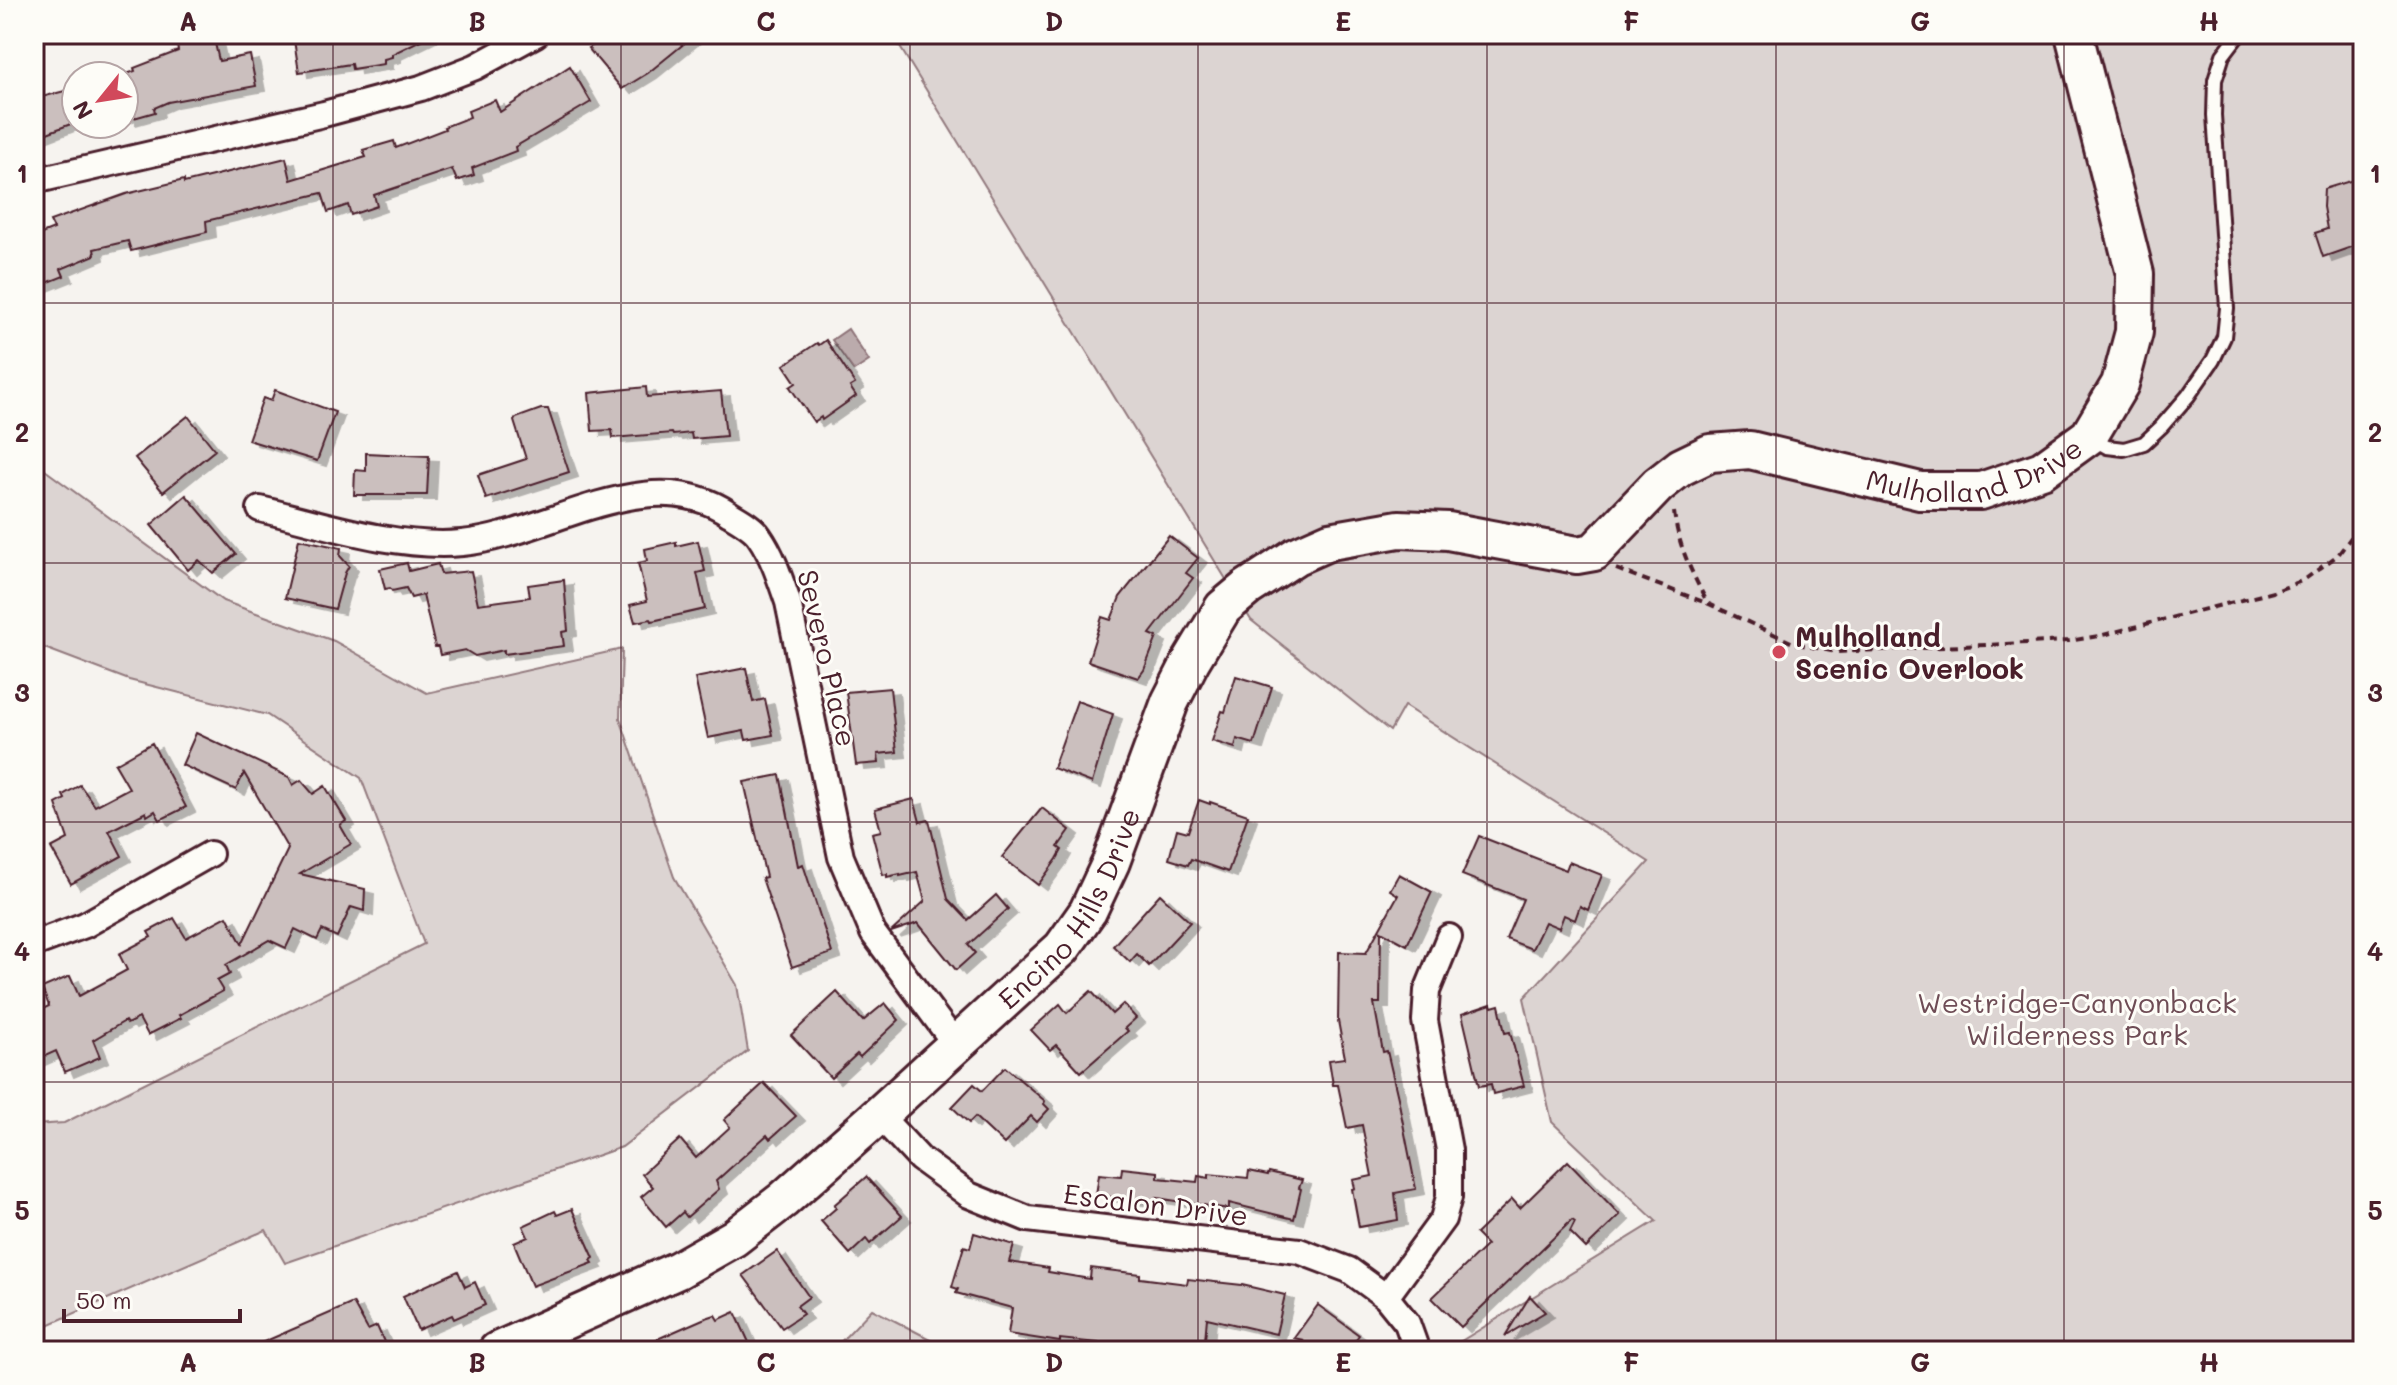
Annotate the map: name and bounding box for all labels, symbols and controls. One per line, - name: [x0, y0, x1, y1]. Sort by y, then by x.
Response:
- text: A: [179, 4, 197, 38]
- text: B: [468, 4, 486, 38]
- text: C: [756, 4, 776, 38]
- text: D: [1045, 4, 1063, 38]
- text: E: [1335, 4, 1351, 38]
- text: F: [1623, 4, 1639, 38]
- text: G: [1910, 4, 1930, 38]
- text: H: [2199, 4, 2219, 38]
- north arrow: [60, 60, 140, 140]
- text: N: [66, 96, 99, 125]
- text: 1: [16, 156, 28, 190]
- text: 1: [2369, 156, 2381, 190]
- text: 2: [15, 415, 29, 449]
- text: 2: [2368, 415, 2382, 449]
- street label: Mulholland Drive: [1863, 429, 2089, 510]
- street label: Severo Place: [790, 566, 866, 750]
- place label: Mulholland Scenic Overlook: [1795, 618, 2024, 686]
- marker: Mulholland Scenic Overlook: [1770, 643, 1788, 661]
- text: 3: [14, 675, 30, 709]
- text: 3: [2367, 675, 2383, 709]
- street label: Encino Hills Drive: [990, 803, 1147, 1016]
- text: 4: [14, 934, 30, 968]
- text: 4: [2367, 934, 2383, 968]
- park label: Westridge-Canyonback Wilderness Park: [1917, 984, 2237, 1052]
- street label: Escalon Drive: [1062, 1175, 1250, 1233]
- text: 5: [14, 1193, 30, 1227]
- text: 5: [2367, 1193, 2383, 1227]
- scale bar: [64, 1273, 240, 1323]
- text: 50 m: [76, 1284, 132, 1315]
- text: A: [179, 1345, 197, 1379]
- text: B: [468, 1345, 486, 1379]
- text: C: [756, 1345, 776, 1379]
- text: D: [1045, 1345, 1063, 1379]
- text: E: [1335, 1345, 1351, 1379]
- text: F: [1623, 1345, 1639, 1379]
- text: G: [1910, 1345, 1930, 1379]
- text: H: [2199, 1345, 2219, 1379]

